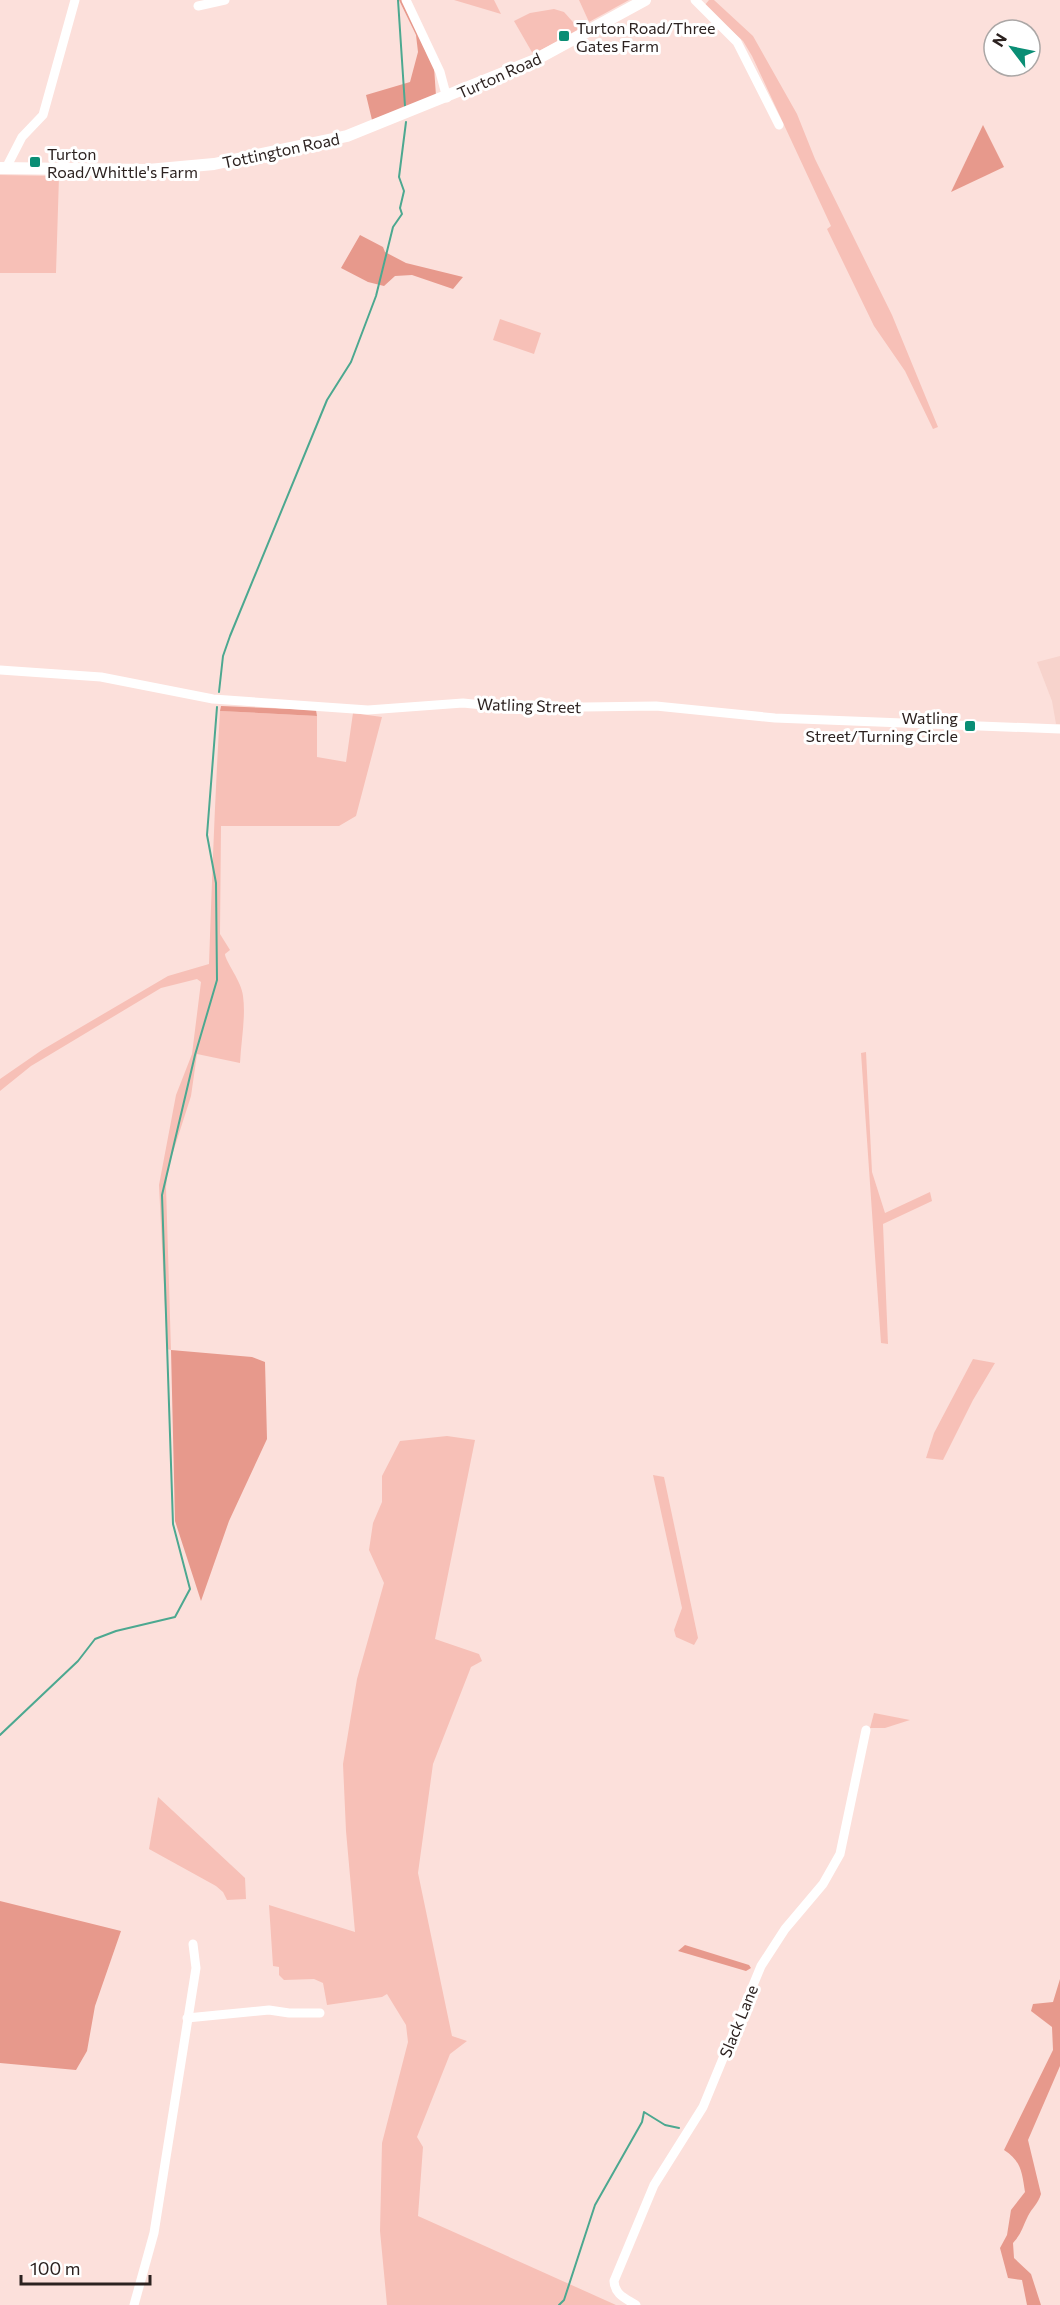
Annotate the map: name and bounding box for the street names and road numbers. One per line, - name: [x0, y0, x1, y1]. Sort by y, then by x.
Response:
- street label: Turton Road: [454, 48, 544, 102]
- street label: Tottington Road: [221, 128, 341, 172]
- street label: Watling Street: [476, 694, 582, 716]
- street label: Slack Lane: [715, 1982, 761, 2060]

